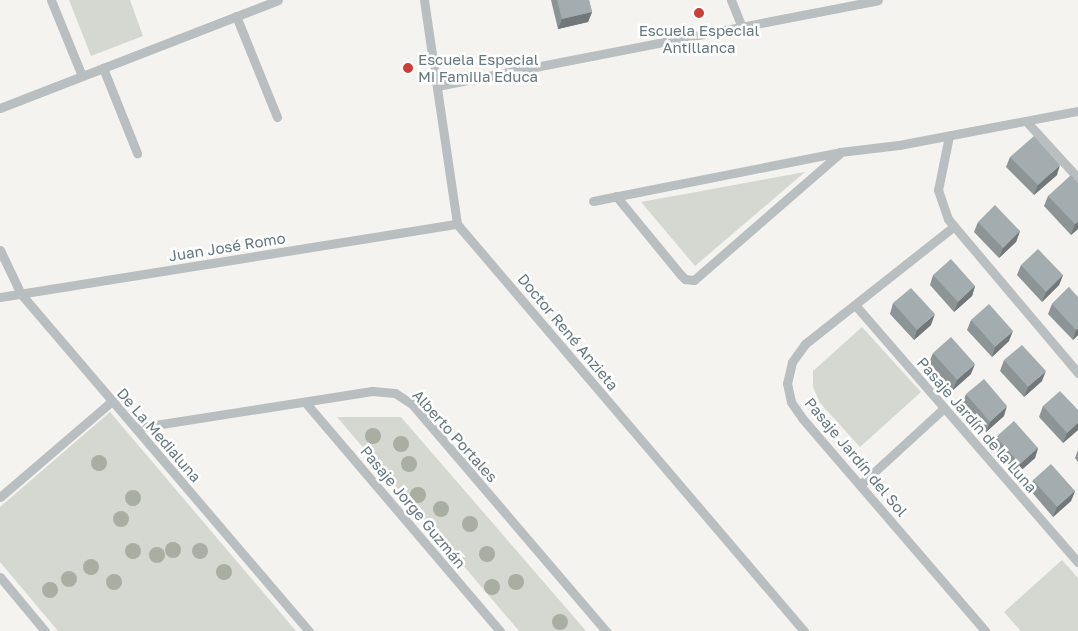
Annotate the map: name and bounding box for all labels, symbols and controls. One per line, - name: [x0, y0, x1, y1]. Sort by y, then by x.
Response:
- marker: Escuela Especial Antillanca: [693, 7, 705, 19]
- place label: Escuela Especial Antillanca: [639, 21, 759, 56]
- place label: Escuela Especial Mi Familia Educa: [418, 50, 539, 85]
- marker: Escuela Especial Mi Familia Educa: [402, 62, 414, 74]
- street label: Juan José Romo: [167, 229, 287, 265]
- street label: Doctor René Anzieta: [514, 270, 622, 394]
- street label: Pasaje Jardín de la Luna: [913, 354, 1041, 496]
- street label: De La Medialuna: [113, 384, 205, 486]
- street label: Alberto Portales: [409, 386, 501, 486]
- street label: Pasaje Jardín del Sol: [801, 394, 911, 520]
- street label: Pasaje Jorge Guzmán: [357, 442, 469, 572]

